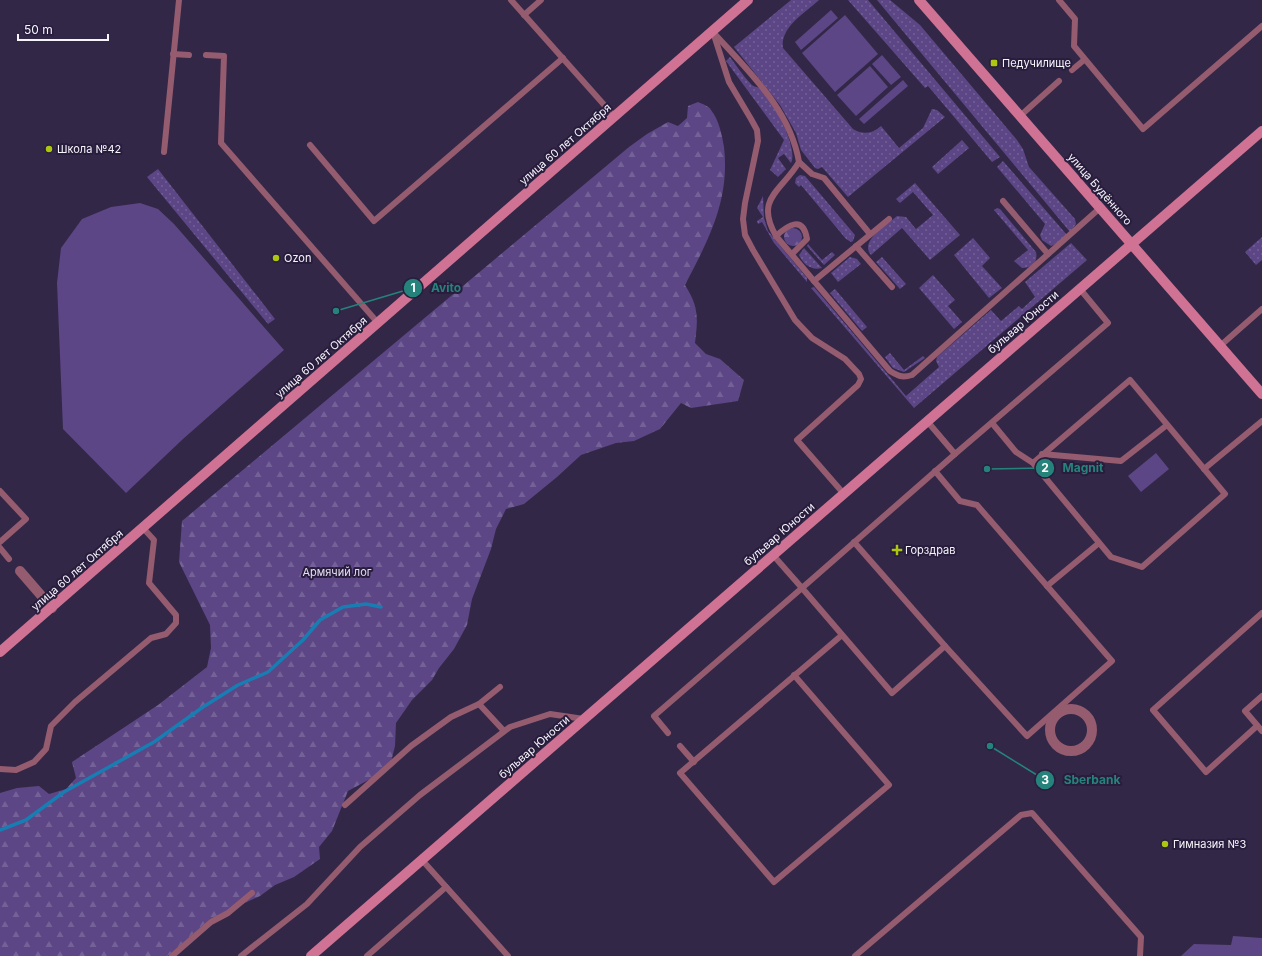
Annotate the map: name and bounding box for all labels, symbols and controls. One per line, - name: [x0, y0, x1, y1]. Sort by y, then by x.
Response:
- scale bar: [18, 16, 108, 42]
- text: 50 m: [24, 22, 53, 37]
- place label: Педучилище: [1002, 56, 1071, 70]
- marker: Педучилище: [989, 58, 999, 68]
- street label: улица 60 лет Октября: [516, 100, 614, 188]
- place label: Школа №42: [57, 142, 121, 156]
- marker: Школа №42: [44, 144, 54, 154]
- street label: улица Будённого: [1065, 150, 1135, 228]
- place label: Ozon: [284, 251, 311, 265]
- marker: Ozon: [271, 253, 281, 263]
- callout: Avito: [403, 276, 469, 300]
- text: 1: [410, 280, 416, 295]
- text: Avito: [431, 280, 461, 295]
- street label: бульвар Юности: [985, 287, 1061, 357]
- street label: улица 60 лет Октября: [272, 313, 370, 401]
- callout: Magnit: [1035, 456, 1112, 480]
- text: 2: [1041, 460, 1049, 475]
- text: Magnit: [1063, 460, 1104, 475]
- street label: бульвар Юности: [741, 499, 817, 569]
- street label: улица 60 лет Октября: [28, 526, 126, 614]
- place label: Горздрав: [905, 543, 955, 557]
- marker: Горздрав: [892, 545, 902, 555]
- park label: Армячий лог: [302, 565, 372, 579]
- street label: бульвар Юности: [496, 712, 572, 782]
- callout: Sberbank: [1035, 768, 1128, 792]
- text: 3: [1041, 772, 1049, 787]
- text: Sberbank: [1064, 772, 1120, 787]
- place label: Гимназия №3: [1173, 837, 1247, 851]
- marker: Гимназия №3: [1160, 839, 1170, 849]

